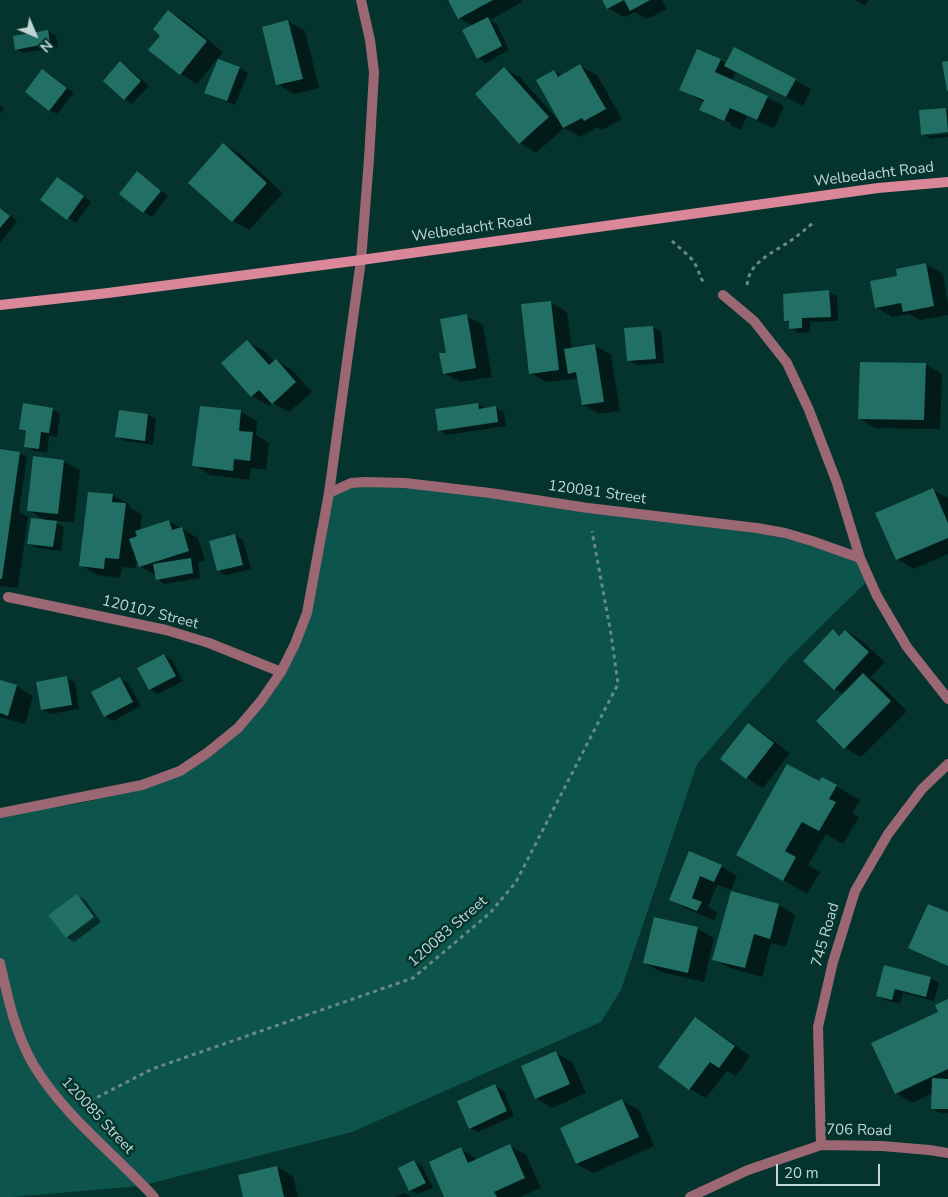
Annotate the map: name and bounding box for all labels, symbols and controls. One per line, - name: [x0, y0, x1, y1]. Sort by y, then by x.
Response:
- north arrow: [10, 10, 60, 60]
- text: N: [36, 36, 56, 56]
- street label: Welbedacht Road: [813, 159, 935, 191]
- street label: Welbedacht Road: [411, 212, 533, 246]
- street label: 120081 Street: [547, 477, 647, 509]
- street label: 120107 Street: [100, 592, 200, 634]
- street label: 120083 Street: [405, 893, 491, 971]
- street label: 745 Road: [808, 901, 844, 969]
- street label: 120085 Street: [57, 1074, 137, 1158]
- street label: 706 Road: [826, 1121, 892, 1141]
- scale bar: [778, 1154, 882, 1186]
- text: 20 m: [784, 1163, 819, 1183]

